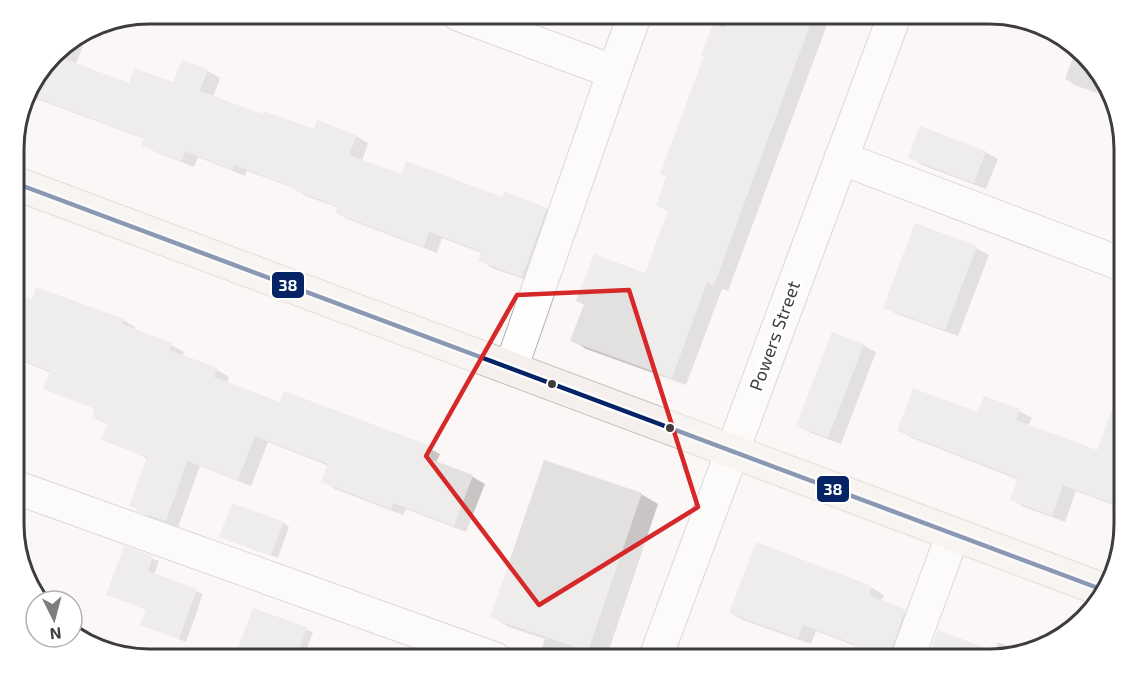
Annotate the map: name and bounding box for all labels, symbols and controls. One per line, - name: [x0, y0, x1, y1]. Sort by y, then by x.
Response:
- line badge: 38: [271, 271, 305, 299]
- text: 38: [278, 275, 298, 294]
- street label: Powers Street: [744, 277, 804, 394]
- unlabelled marker: [546, 378, 558, 390]
- unlabelled marker: [664, 422, 676, 434]
- line badge: 38: [816, 475, 850, 503]
- text: 38: [823, 479, 843, 498]
- north arrow: [24, 589, 84, 649]
- text: N: [49, 624, 62, 644]

